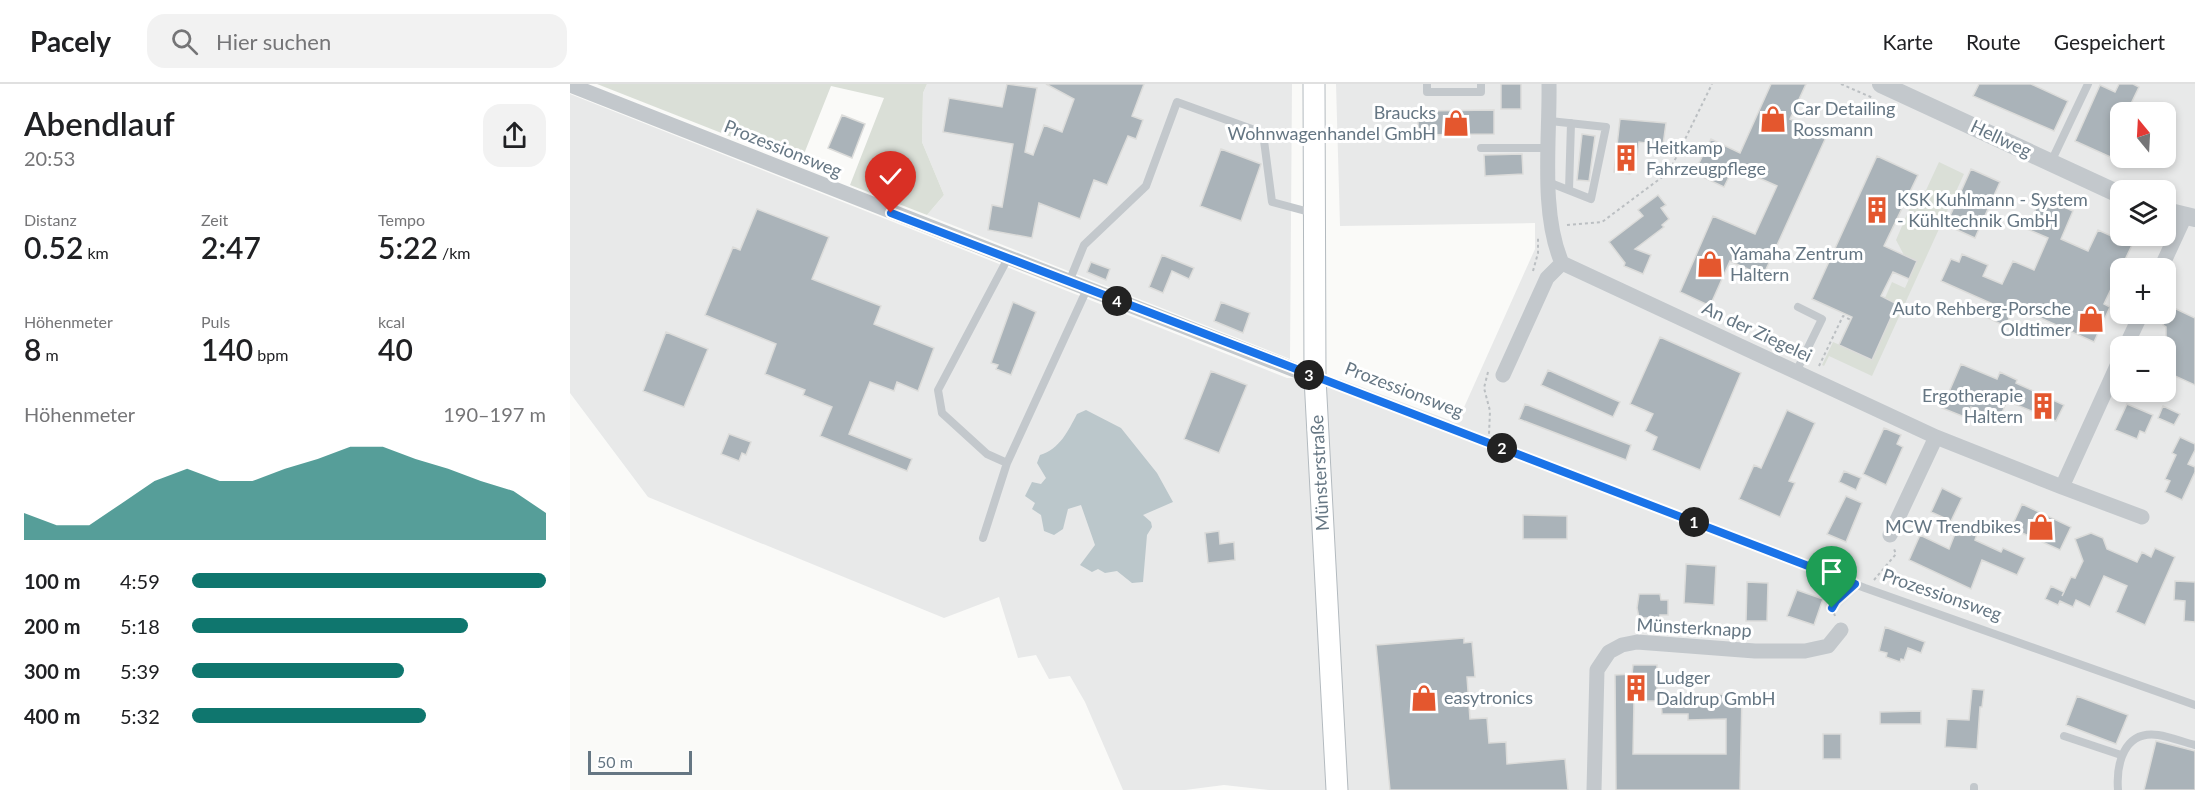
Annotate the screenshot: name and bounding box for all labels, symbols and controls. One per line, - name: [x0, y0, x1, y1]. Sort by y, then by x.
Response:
- search box: [147, 14, 567, 68]
- text: Pacely: [30, 24, 111, 58]
- icon: search: [168, 25, 201, 58]
- text: Hier suchen: [216, 28, 331, 55]
- text: Karte: [1883, 29, 1933, 54]
- text: Route: [1966, 29, 2021, 54]
- text: Gespeichert: [2054, 29, 2165, 54]
- place label: Car Detailing Rossmann: [1793, 97, 1895, 140]
- place label: Braucks Wohnwagenhandel GmbH: [1228, 101, 1436, 144]
- north arrow: [2110, 102, 2176, 168]
- map controls: [2110, 102, 2176, 402]
- text: Abendlauf: [24, 103, 175, 143]
- button: share: [483, 104, 546, 167]
- shop icon: Car Detailing Rossmann: [1758, 104, 1788, 134]
- shop icon: Braucks Wohnwagenhandel GmbH: [1441, 108, 1471, 138]
- street label: Prozessionsweg: [721, 114, 846, 182]
- street label: Hellweg: [1968, 115, 2035, 162]
- place label: Heitkamp Fahrzeugpflege: [1646, 136, 1766, 179]
- building icon: Heitkamp Fahrzeugpflege: [1611, 143, 1641, 173]
- text: 20:53: [24, 146, 75, 170]
- pin: [865, 151, 916, 213]
- icon: check: [874, 160, 907, 193]
- button: layers: [2110, 180, 2176, 246]
- place label: KSK Kuhlmann - System - Kühltechnik GmbH: [1897, 188, 2088, 231]
- building icon: KSK Kuhlmann - System - Kühltechnik GmbH: [1862, 195, 1892, 225]
- text: Distanz: [24, 210, 77, 229]
- text: Zeit: [201, 210, 228, 229]
- text: Tempo: [378, 210, 425, 229]
- text: 0.52: [24, 229, 83, 265]
- text: 2:47: [201, 229, 261, 265]
- text: 5:22: [378, 229, 438, 265]
- place label: Yamaha Zentrum Haltern: [1730, 242, 1863, 285]
- text: km: [83, 243, 109, 262]
- text: /km: [438, 243, 470, 262]
- shop icon: Yamaha Zentrum Haltern: [1695, 249, 1725, 279]
- button: +: [2110, 258, 2176, 324]
- pin: 4: [1102, 286, 1132, 316]
- text: 4: [1112, 291, 1122, 310]
- street label: An der Ziegelei: [1699, 296, 1816, 366]
- place label: Auto Rehberg-Porsche Oldtimer: [1893, 297, 2071, 340]
- shop icon: Auto Rehberg-Porsche Oldtimer: [2076, 304, 2106, 334]
- text: Höhenmeter: [24, 312, 113, 331]
- text: Puls: [201, 312, 230, 331]
- text: kcal: [378, 312, 405, 331]
- text: 8: [24, 331, 41, 367]
- text: 140: [201, 331, 253, 367]
- text: 40: [378, 331, 413, 367]
- button: −: [2110, 336, 2176, 402]
- text: m: [41, 345, 59, 364]
- text: bpm: [253, 345, 288, 364]
- street label: Prozessionsweg: [1342, 356, 1467, 422]
- pin: 3: [1294, 360, 1324, 390]
- text: 3: [1304, 365, 1314, 384]
- place label: Ergotherapie Haltern: [1922, 384, 2023, 427]
- building icon: Ergotherapie Haltern: [2028, 391, 2058, 421]
- text: Höhenmeter: [24, 402, 135, 426]
- text: 190–197 m: [443, 402, 546, 426]
- street label: Münsterstraße: [1305, 414, 1333, 532]
- pin: 2: [1487, 433, 1517, 463]
- text: 2: [1497, 438, 1507, 457]
- pin: 1: [1679, 507, 1709, 537]
- text: 1: [1689, 512, 1699, 531]
- shop icon: MCW Trendbikes: [2026, 512, 2056, 542]
- place label: MCW Trendbikes: [1885, 515, 2021, 537]
- pin: [1806, 546, 1857, 608]
- icon: arrive: [1815, 555, 1848, 588]
- street label: Prozessionsweg: [1880, 563, 2005, 625]
- text: 100 m: [24, 569, 80, 593]
- text: 4:59: [120, 569, 160, 593]
- street label: Münsterknapp: [1636, 613, 1752, 641]
- text: 200 m: [24, 614, 80, 638]
- text: 5:18: [120, 614, 160, 638]
- text: 300 m: [24, 659, 80, 683]
- text: 5:39: [120, 659, 160, 683]
- place label: Ludger Daldrup GmbH: [1656, 666, 1775, 709]
- building icon: Ludger Daldrup GmbH: [1621, 673, 1651, 703]
- shop icon: easytronics: [1409, 683, 1439, 713]
- place label: easytronics: [1444, 686, 1533, 708]
- text: 400 m: [24, 704, 80, 728]
- text: 5:32: [120, 704, 160, 728]
- scale bar: [588, 748, 692, 776]
- text: 50 m: [597, 752, 633, 771]

